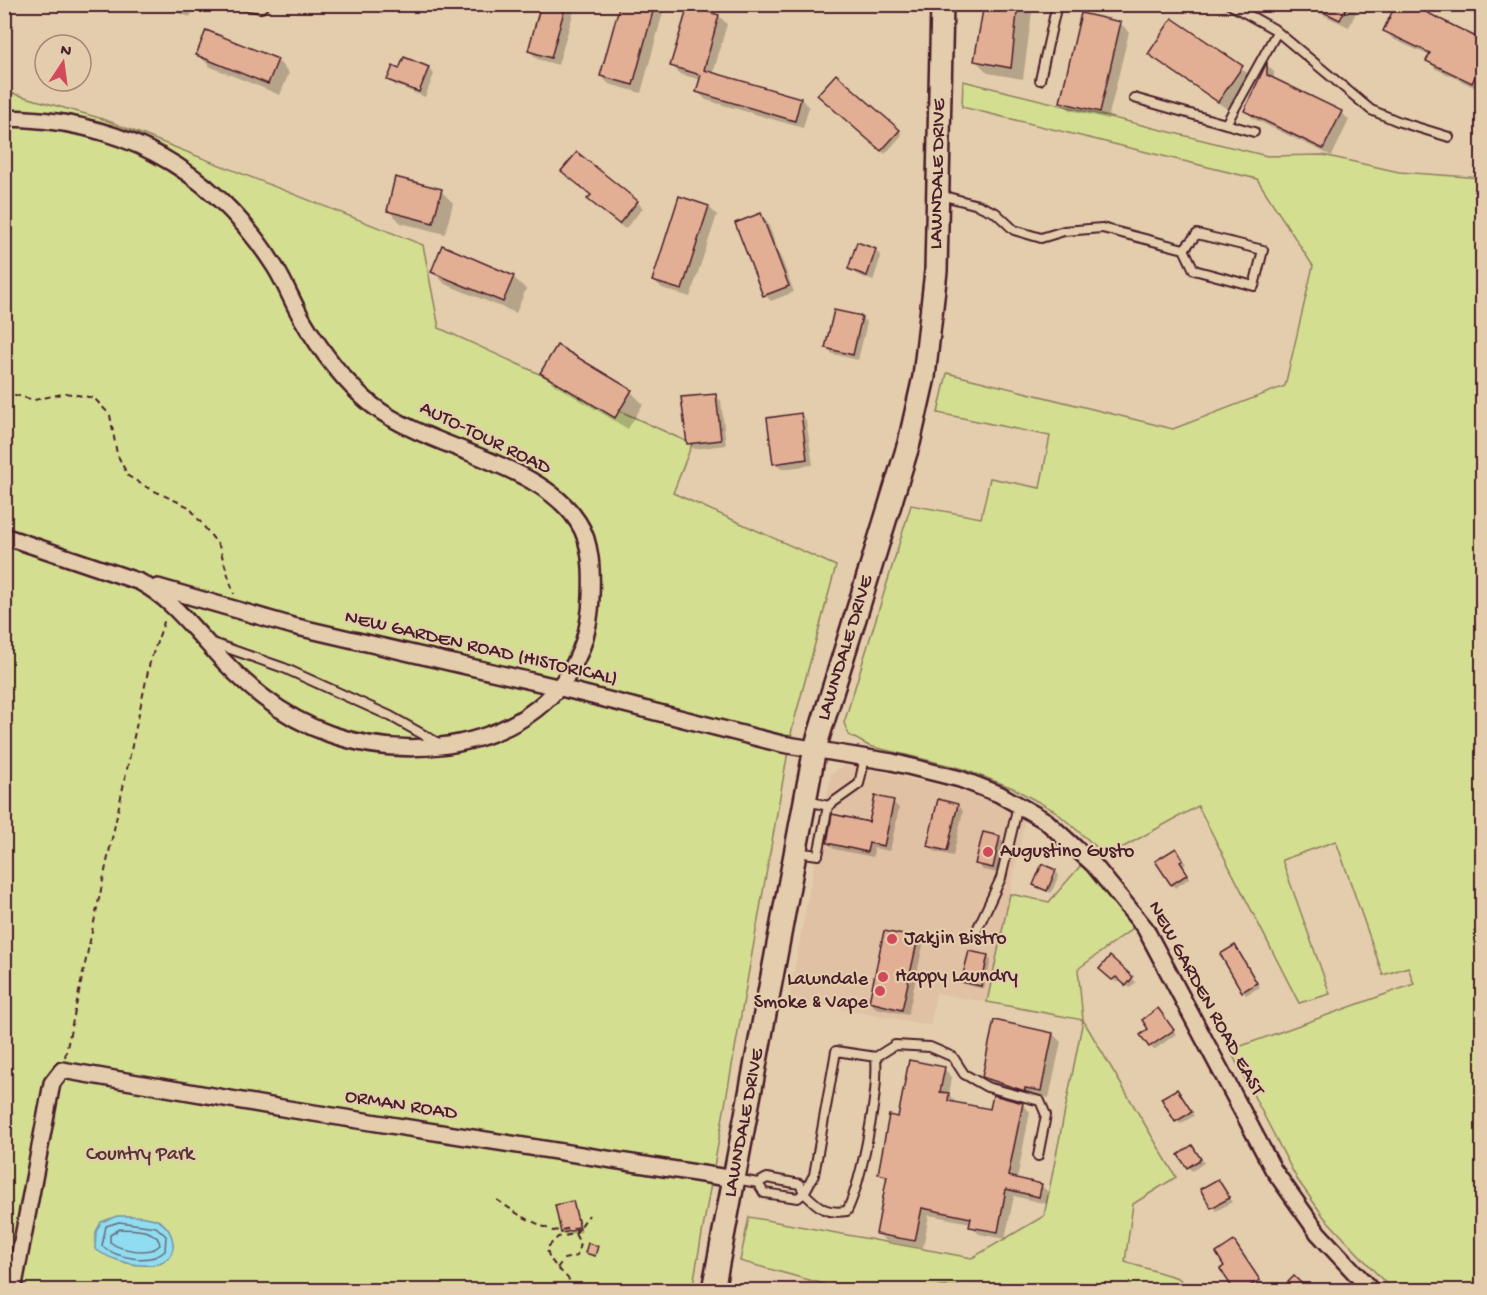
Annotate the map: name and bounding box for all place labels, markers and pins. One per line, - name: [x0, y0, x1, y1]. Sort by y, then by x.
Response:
- place label: Augustino Gusto: [1000, 841, 1134, 864]
- marker: Augustino Gusto: [981, 845, 995, 859]
- place label: Jakjin Bistro: [904, 928, 1007, 951]
- marker: Jakjin Bistro: [885, 932, 899, 946]
- place label: Happy Laundry: [895, 966, 1018, 989]
- place label: Lawndale Smoke & Vape: [754, 969, 869, 1015]
- marker: Happy Laundry: [876, 970, 890, 984]
- marker: Lawndale Smoke & Vape: [873, 984, 887, 998]

